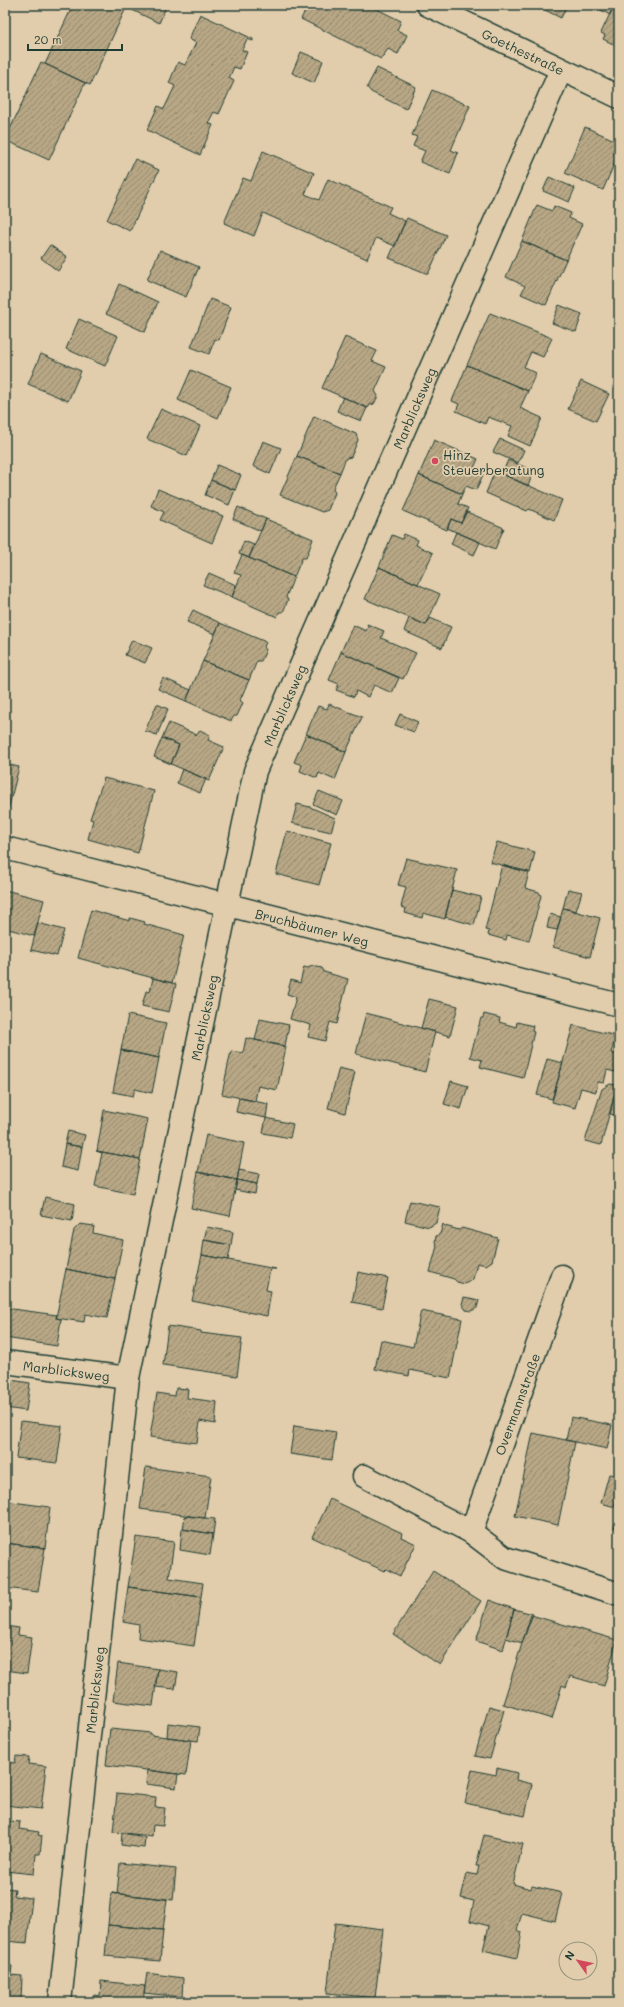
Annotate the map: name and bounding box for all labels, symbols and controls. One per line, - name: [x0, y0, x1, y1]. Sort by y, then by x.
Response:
- street label: Goethestraße: [479, 24, 568, 78]
- scale bar: [28, 26, 122, 52]
- text: 20 m: [34, 31, 62, 47]
- street label: Marblicksweg: [388, 365, 439, 451]
- place label: Hinz Steuerberatung: [443, 446, 544, 478]
- marker: Hinz Steuerberatung: [430, 456, 440, 466]
- street label: Marblicksweg: [259, 662, 309, 748]
- street label: Bruchbäumer Weg: [254, 904, 371, 949]
- street label: Marblicksweg: [186, 973, 221, 1062]
- street label: Overmannstraße: [491, 1351, 543, 1457]
- street label: Marblicksweg: [22, 1356, 111, 1384]
- street label: Marblicksweg: [81, 1646, 107, 1734]
- north arrow: [558, 1941, 598, 1981]
- text: N: [561, 1948, 578, 1963]

